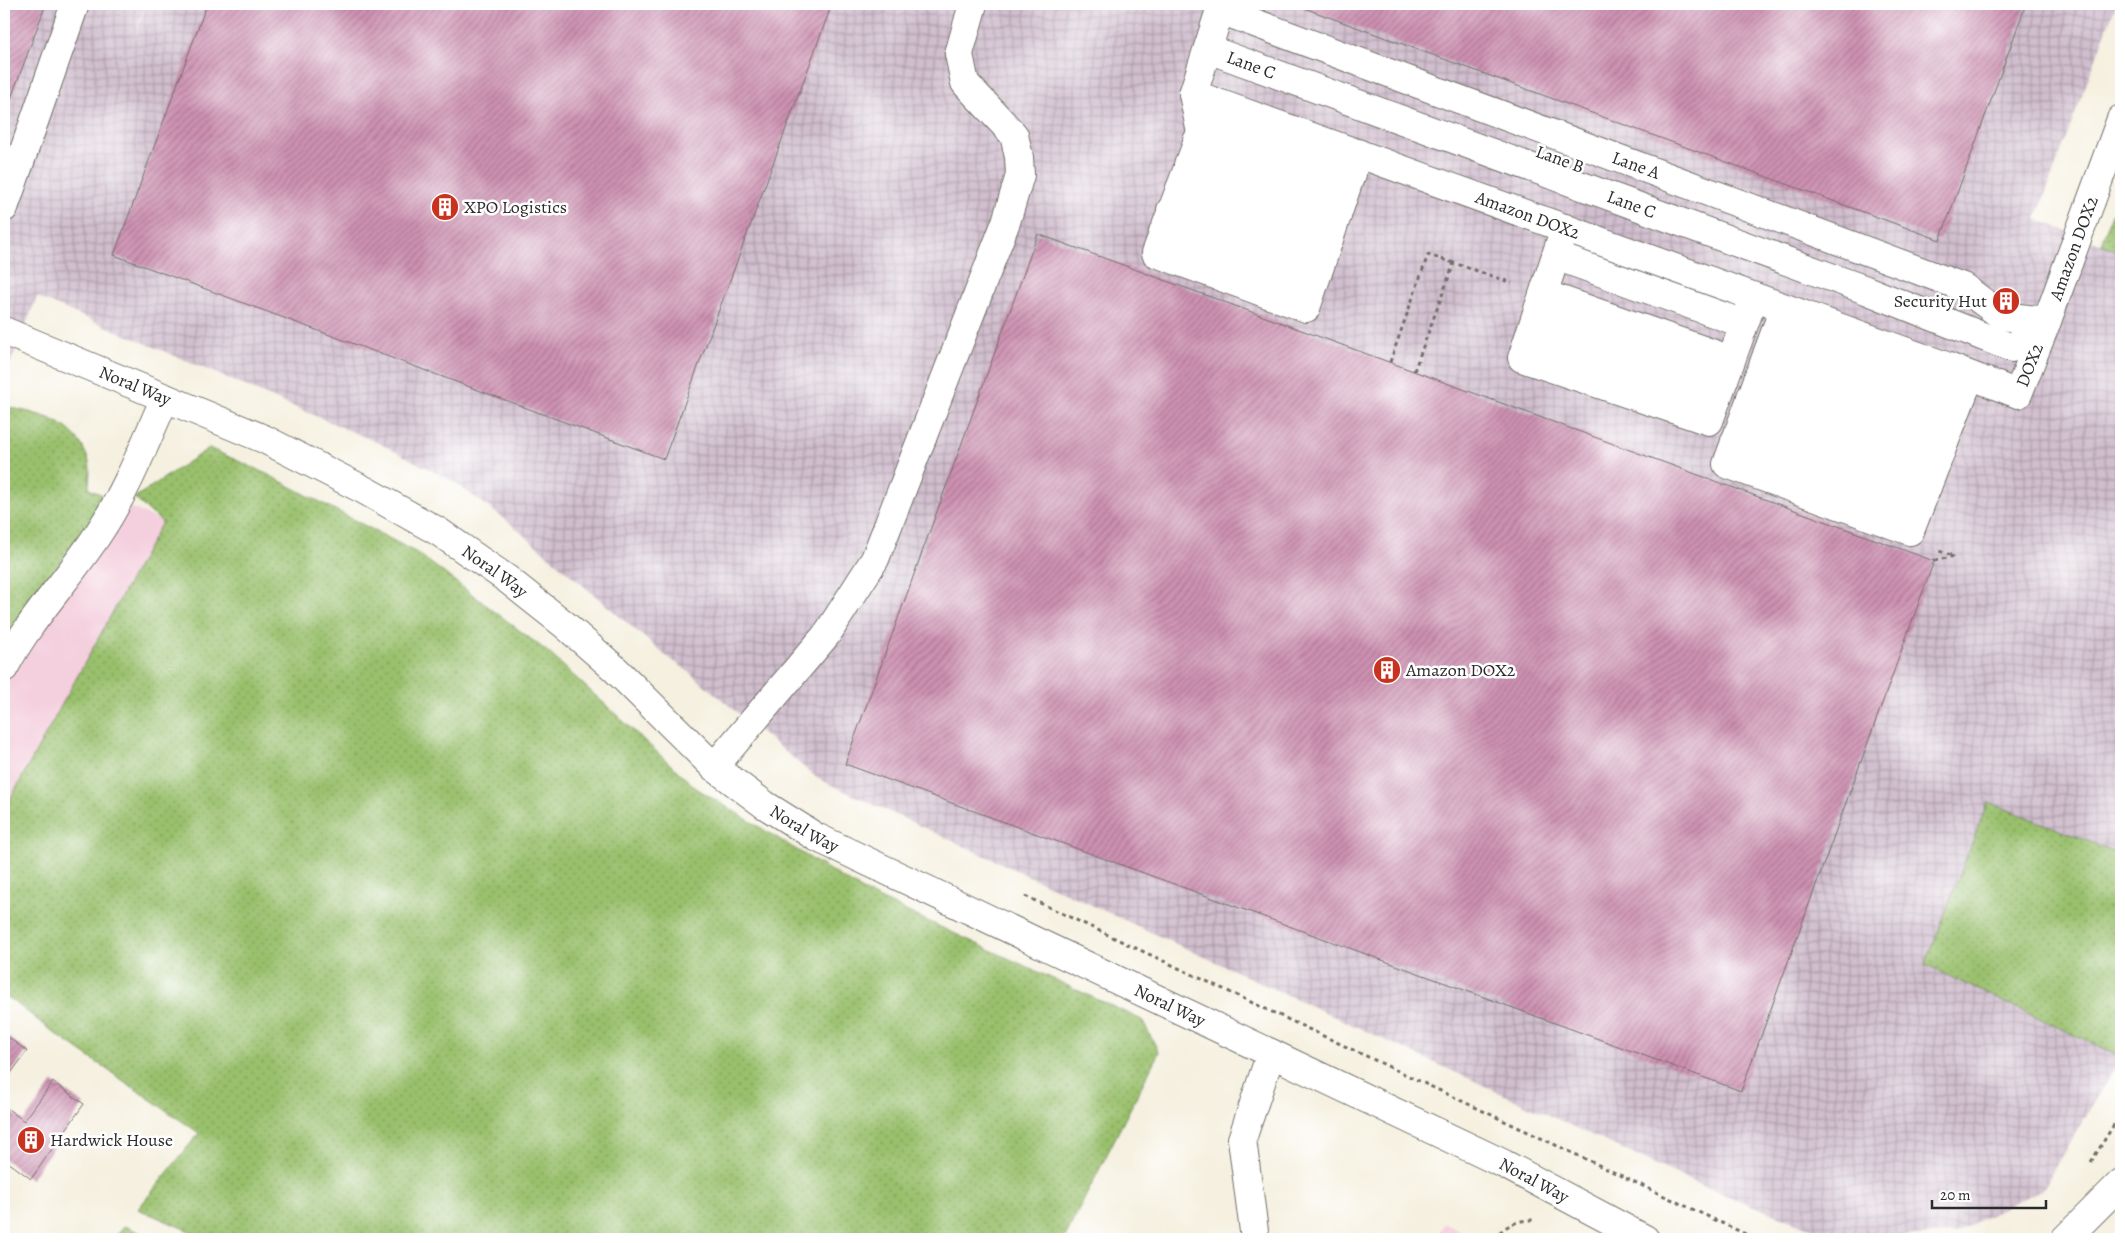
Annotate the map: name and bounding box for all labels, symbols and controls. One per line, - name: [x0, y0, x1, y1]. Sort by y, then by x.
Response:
- street label: Lane C: [1223, 45, 1279, 85]
- street label: Lane B: [1533, 139, 1587, 179]
- street label: Lane A: [1609, 145, 1664, 185]
- street label: Lane C: [1604, 184, 1659, 224]
- street label: Amazon DOX2: [1471, 185, 1584, 245]
- building icon: XPO Logistics: [430, 192, 460, 222]
- street label: Amazon DOX2: [2043, 192, 2104, 305]
- place label: XPO Logistics: [464, 195, 567, 219]
- building icon: Security Hut: [1991, 286, 2021, 316]
- place label: Security Hut: [1894, 289, 1987, 313]
- street label: DOX2: [2010, 339, 2049, 391]
- street label: Noral Way: [95, 360, 176, 412]
- street label: Noral Way: [457, 539, 534, 604]
- building icon: Amazon DOX2: [1372, 655, 1402, 685]
- place label: Amazon DOX2: [1405, 658, 1516, 682]
- street label: Noral Way: [765, 799, 844, 859]
- street label: Noral Way: [1130, 978, 1210, 1033]
- building icon: Hardwick House: [16, 1125, 46, 1155]
- place label: Hardwick House: [50, 1128, 173, 1152]
- street label: Noral Way: [1495, 1152, 1574, 1209]
- scale bar: [1932, 1178, 2046, 1210]
- text: 20 m: [1940, 1185, 1971, 1205]

